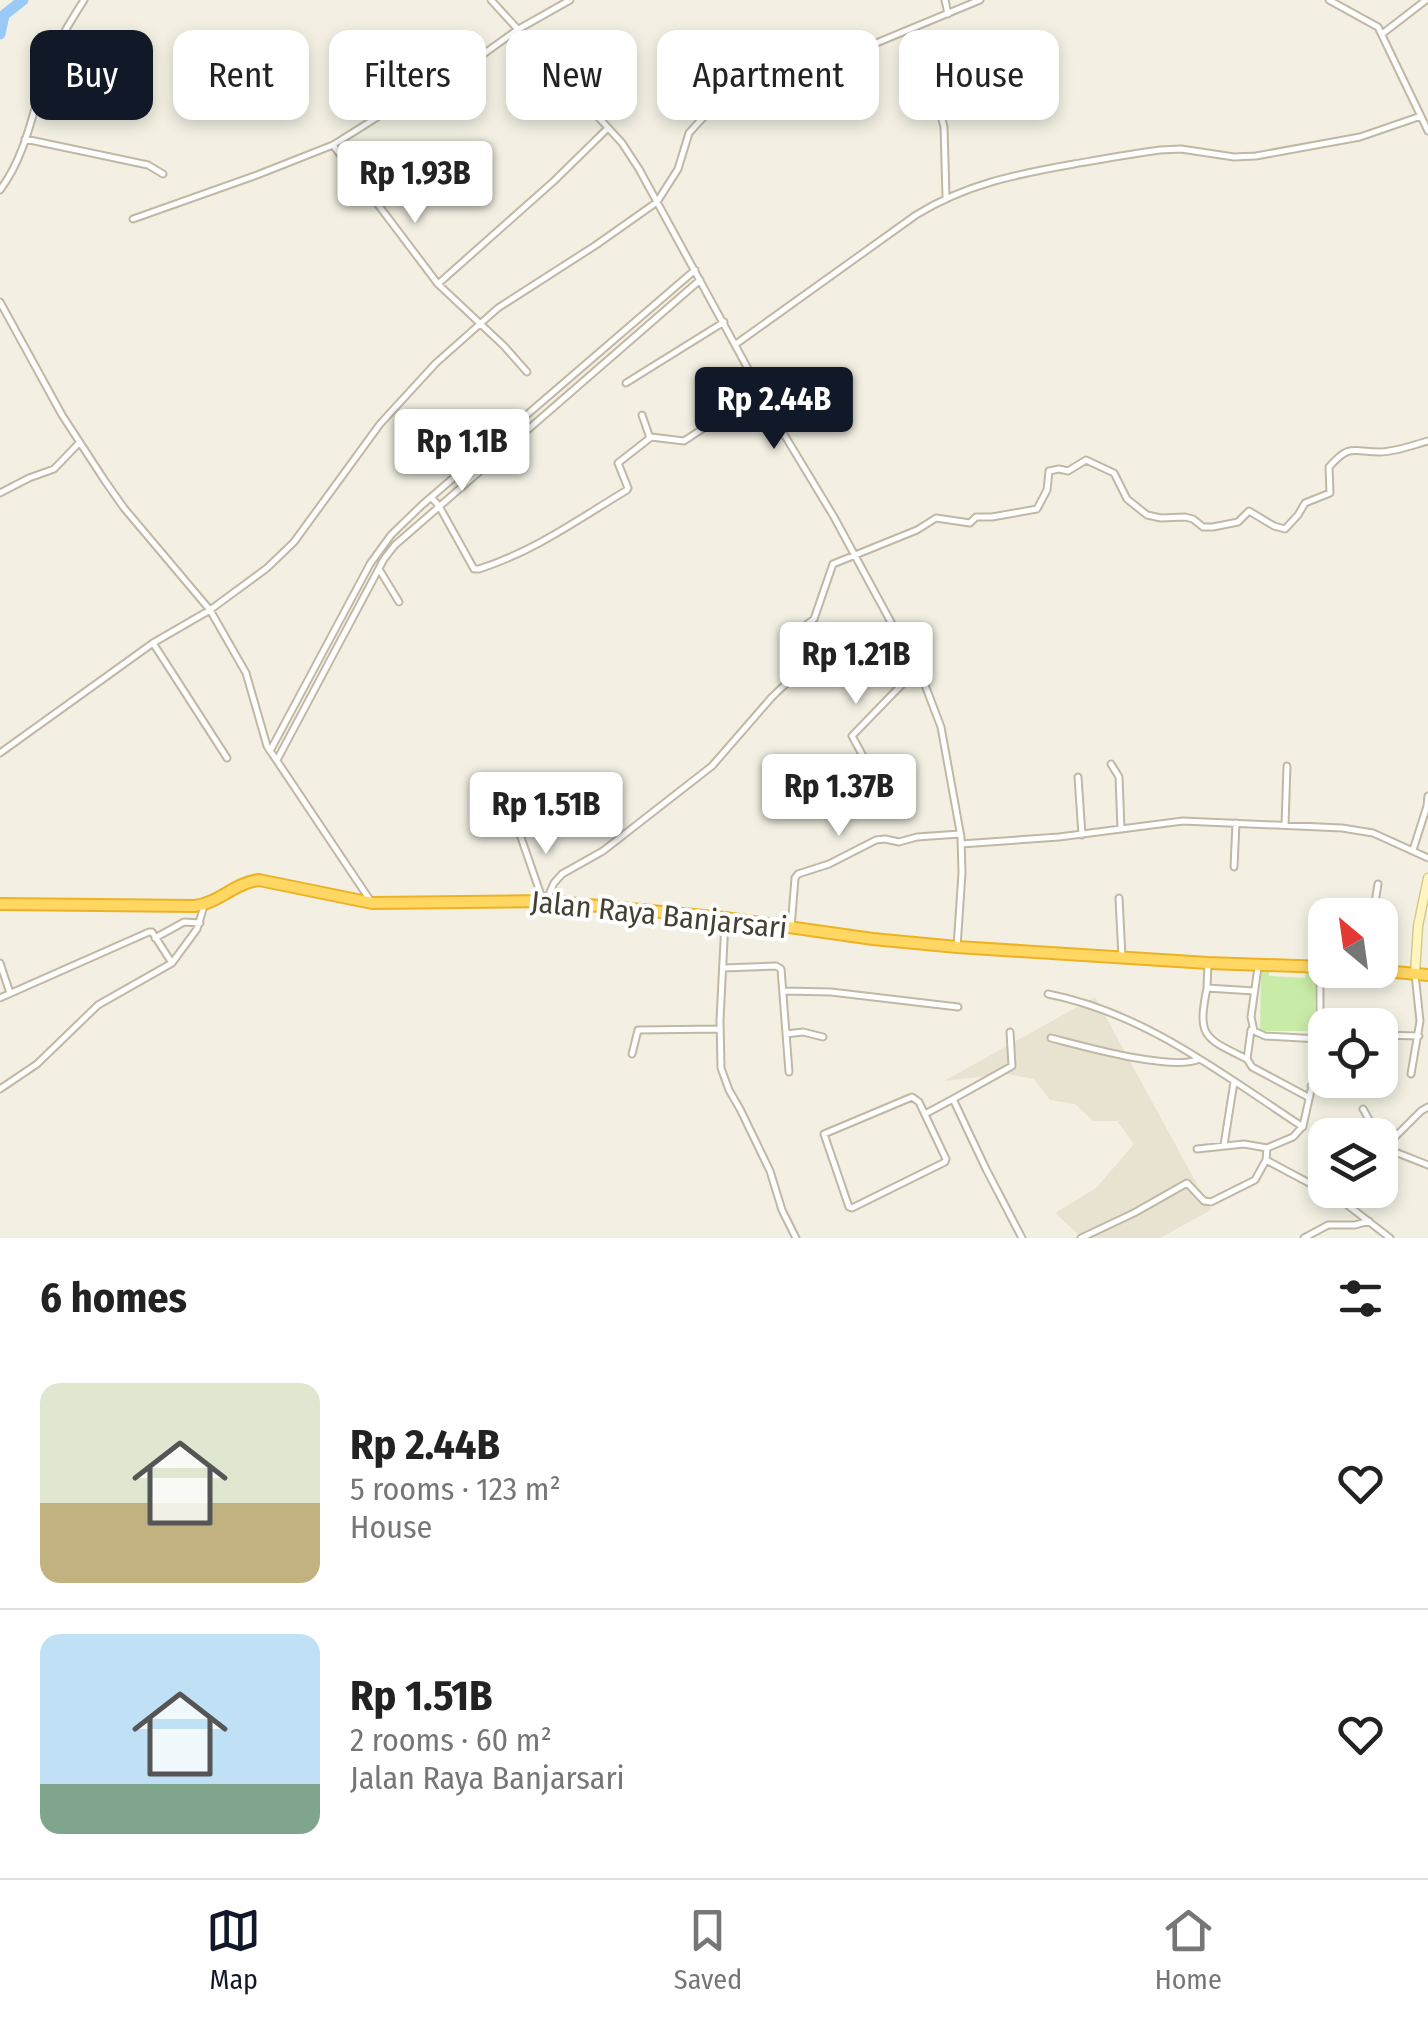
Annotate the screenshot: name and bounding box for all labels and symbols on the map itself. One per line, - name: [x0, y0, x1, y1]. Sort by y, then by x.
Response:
- pin: Rp 1.93B: [312, 141, 518, 226]
- pin: Rp 2.44B: [671, 367, 877, 452]
- pin: Rp 1.1B: [370, 409, 554, 494]
- pin: Rp 1.21B: [753, 622, 959, 707]
- pin: Rp 1.37B: [736, 754, 942, 839]
- pin: Rp 1.51B: [443, 772, 649, 857]
- street label: Jalan Raya Banjarsari: [529, 884, 789, 946]
- north arrow: [1308, 898, 1398, 988]

